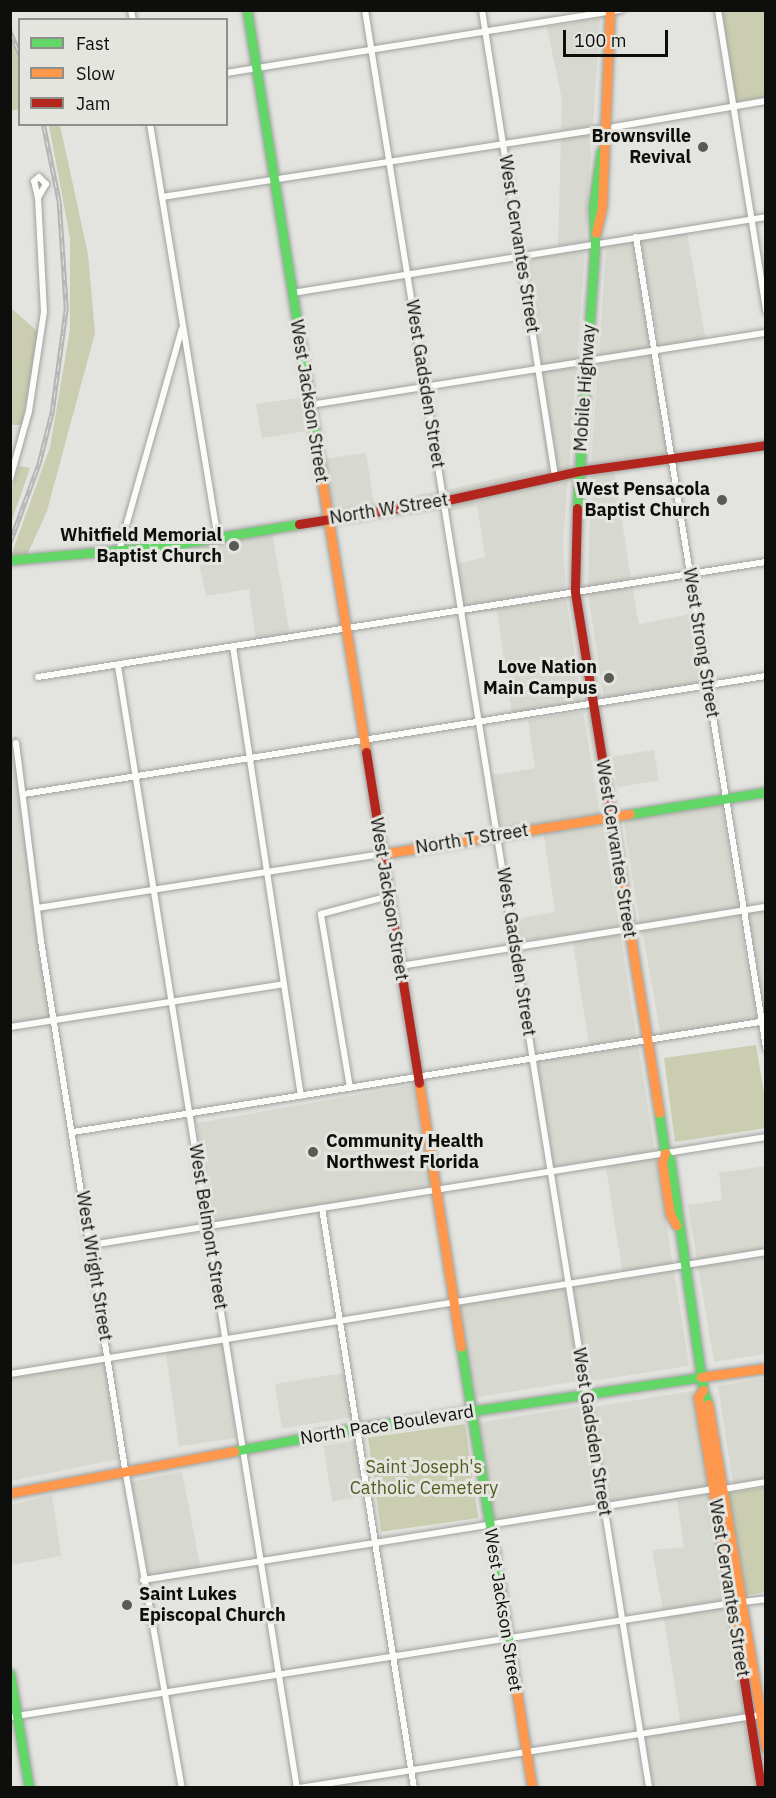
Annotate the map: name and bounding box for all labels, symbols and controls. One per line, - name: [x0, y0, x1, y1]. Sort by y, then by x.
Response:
- legend: [18, 18, 228, 126]
- scale bar: [566, 18, 671, 56]
- text: 100 m: [574, 29, 626, 52]
- text: Fast: [76, 32, 110, 55]
- text: Slow: [76, 62, 115, 85]
- text: Jam: [76, 92, 111, 115]
- place label: Brownsville Revival: [591, 126, 691, 168]
- marker: Brownsville Revival: [696, 140, 710, 154]
- street label: West Cervantes Street: [494, 154, 544, 334]
- street label: West Gadsden Street: [401, 298, 449, 470]
- street label: West Jackson Street: [285, 318, 333, 484]
- street label: Mobile Highway: [570, 324, 600, 452]
- place label: West Pensacola Baptist Church: [576, 479, 710, 522]
- street label: North W Street: [328, 489, 450, 529]
- marker: West Pensacola Baptist Church: [715, 493, 729, 507]
- place label: Whitfield Memorial Baptist Church: [60, 525, 222, 568]
- marker: Whitfield Memorial Baptist Church: [227, 539, 241, 553]
- street label: West Strong Street: [678, 566, 724, 720]
- place label: Love Nation Main Campus: [483, 657, 597, 700]
- marker: Love Nation Main Campus: [602, 671, 616, 685]
- street label: West Cervantes Street: [591, 759, 641, 939]
- street label: West Jackson Street: [365, 816, 413, 982]
- street label: North T Street: [414, 819, 530, 859]
- street label: West Gadsden Street: [492, 866, 540, 1038]
- place label: Community Health Northwest Florida: [326, 1131, 484, 1174]
- street label: West Belmont Street: [184, 1143, 232, 1311]
- marker: Community Health Northwest Florida: [304, 1143, 322, 1161]
- street label: West Wright Street: [71, 1189, 117, 1343]
- street label: West Gadsden Street: [568, 1346, 616, 1518]
- street label: North Pace Boulevard: [299, 1401, 475, 1449]
- park label: Saint Joseph's Catholic Cemetery: [350, 1457, 498, 1500]
- street label: West Cervantes Street: [704, 1498, 754, 1678]
- street label: West Jackson Street: [479, 1527, 527, 1693]
- place label: Saint Lukes Episcopal Church: [139, 1584, 286, 1626]
- marker: Saint Lukes Episcopal Church: [120, 1598, 134, 1612]

